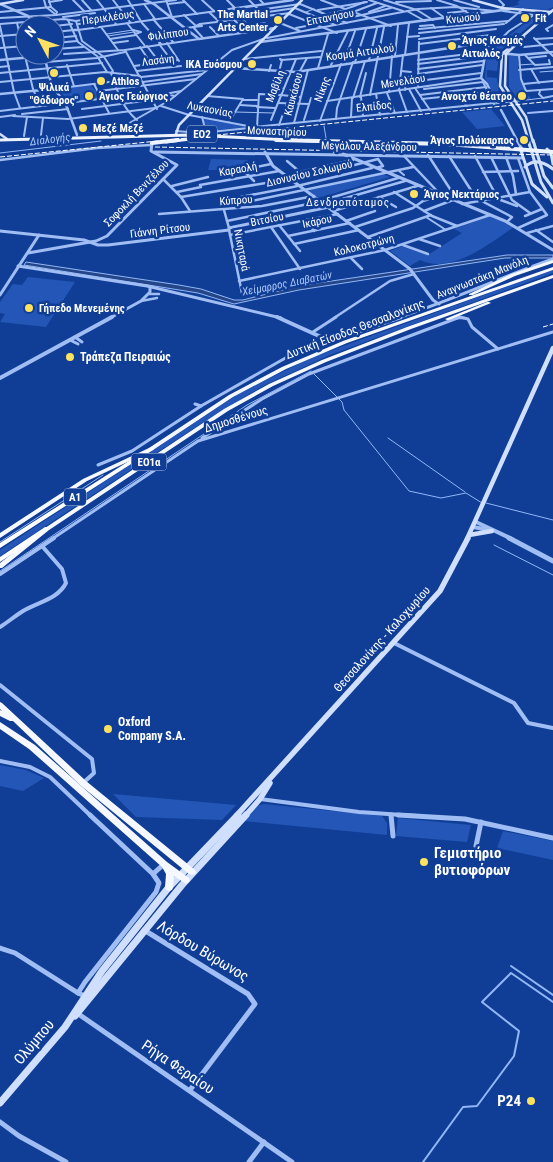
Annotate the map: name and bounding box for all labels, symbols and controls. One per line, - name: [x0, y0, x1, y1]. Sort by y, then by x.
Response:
- street label: Περικλέους: [81, 7, 135, 28]
- street label: Επτανήσου: [305, 7, 355, 28]
- place label: The Martial Arts Center: [217, 8, 268, 34]
- street label: Κνωσού: [445, 10, 481, 27]
- marker: Fit: [519, 12, 531, 24]
- place label: Fit: [535, 12, 547, 25]
- marker: The Martial Arts Center: [272, 14, 284, 26]
- north arrow: [15, 15, 65, 65]
- text: N: [21, 23, 39, 40]
- street label: Φιλίππου: [147, 25, 189, 44]
- place label: Άγιος Κοσμάς Αιτωλός: [462, 34, 523, 60]
- marker: Άγιος Κοσμάς Αιτωλός: [446, 40, 458, 52]
- street label: Κοσμά Αιτωλού: [325, 41, 395, 64]
- street label: Λασάνη: [141, 52, 175, 69]
- place label: ΙΚΑ Ευόσμου: [185, 58, 242, 71]
- marker: ΙΚΑ Ευόσμου: [246, 58, 258, 70]
- marker: Ψιλικά "Θόδωρος": [48, 67, 60, 79]
- street label: Μαβίλη: [263, 68, 288, 104]
- street label: Καυκάσου: [282, 71, 305, 117]
- street label: Μενελάου: [380, 72, 426, 91]
- marker: Athlos: [95, 75, 107, 87]
- place label: Athlos: [111, 75, 140, 88]
- street label: Νίκης: [312, 75, 333, 104]
- place label: Ψιλικά "Θόδωρος": [30, 81, 79, 107]
- marker: Άγιος Γεώργιος: [83, 90, 95, 102]
- place label: Άγιος Γεώργιος: [99, 90, 168, 103]
- place label: Ανοιχτό θέατρο: [441, 90, 513, 103]
- marker: Ανοιχτό θέατρο: [516, 90, 528, 102]
- street label: Ελπίδος: [356, 98, 393, 115]
- street label: Λυκαονίας: [186, 99, 234, 120]
- marker: Μεζέ Μεζέ: [77, 122, 89, 134]
- place label: Μεζέ Μεζέ: [93, 122, 144, 135]
- street label: Μοναστηρίου: [247, 124, 307, 139]
- road number: ΕΟ2: [187, 126, 217, 142]
- water label: Διαλογής: [28, 131, 71, 149]
- place label: Άγιος Πολύκαρπος: [430, 134, 514, 147]
- marker: Άγιος Πολύκαρπος: [518, 134, 530, 146]
- street label: Μεγάλου Αλεξάνδρου: [321, 139, 417, 154]
- street label: Σοφοκλή Βενιζέλου: [101, 157, 172, 229]
- street label: Διονυσίου Σολωμού: [265, 157, 354, 190]
- street label: Καραολή: [218, 160, 258, 179]
- marker: Άγιος Νεκτάριος: [408, 188, 420, 200]
- place label: Άγιος Νεκτάριος: [424, 188, 499, 201]
- street label: Κύπρου: [219, 193, 253, 208]
- district label: Δενδροπόταμος: [306, 196, 390, 209]
- street label: Βιτσίου: [249, 210, 285, 229]
- street label: Ικάρου: [301, 212, 333, 231]
- street label: Γιάννη Ρίτσου: [129, 220, 191, 241]
- street label: Νικηταρά: [231, 228, 252, 273]
- street label: Κολοκοτρώνη: [333, 232, 396, 259]
- street label: Αναγνωστάκη Μανόλη: [434, 253, 530, 302]
- water label: Χείμαρρος Διαβατών: [240, 268, 333, 299]
- street label: Δυτική Είσοδος Θεσσαλονίκης: [284, 296, 427, 362]
- marker: Γήπεδο Μενεμένης: [23, 302, 35, 314]
- place label: Γήπεδο Μενεμένης: [39, 302, 125, 315]
- place label: Τράπεζα Πειραιώς: [80, 350, 171, 364]
- marker: Τράπεζα Πειραιώς: [64, 351, 76, 363]
- street label: Δημοσθένους: [203, 403, 270, 435]
- road number: ΕΟ1α: [132, 454, 166, 471]
- road number: Α1: [64, 488, 86, 506]
- street label: Θεσσαλονίκης - Καλοχωρίου: [331, 583, 433, 695]
- place label: Oxford Company S.A.: [118, 715, 186, 743]
- marker: Oxford Company S.A.: [102, 723, 114, 735]
- place label: Γεμιστήριο βυτιοφόρων: [434, 844, 511, 879]
- marker: Γεμιστήριο βυτιοφόρων: [418, 856, 430, 868]
- street label: Λόρδου Βύρωνος: [154, 917, 252, 985]
- street label: Ολύμπου: [10, 1016, 58, 1068]
- street label: Ρήγα Φεραίου: [138, 1036, 218, 1098]
- place label: P24: [497, 1092, 521, 1110]
- marker: P24: [525, 1095, 537, 1107]

